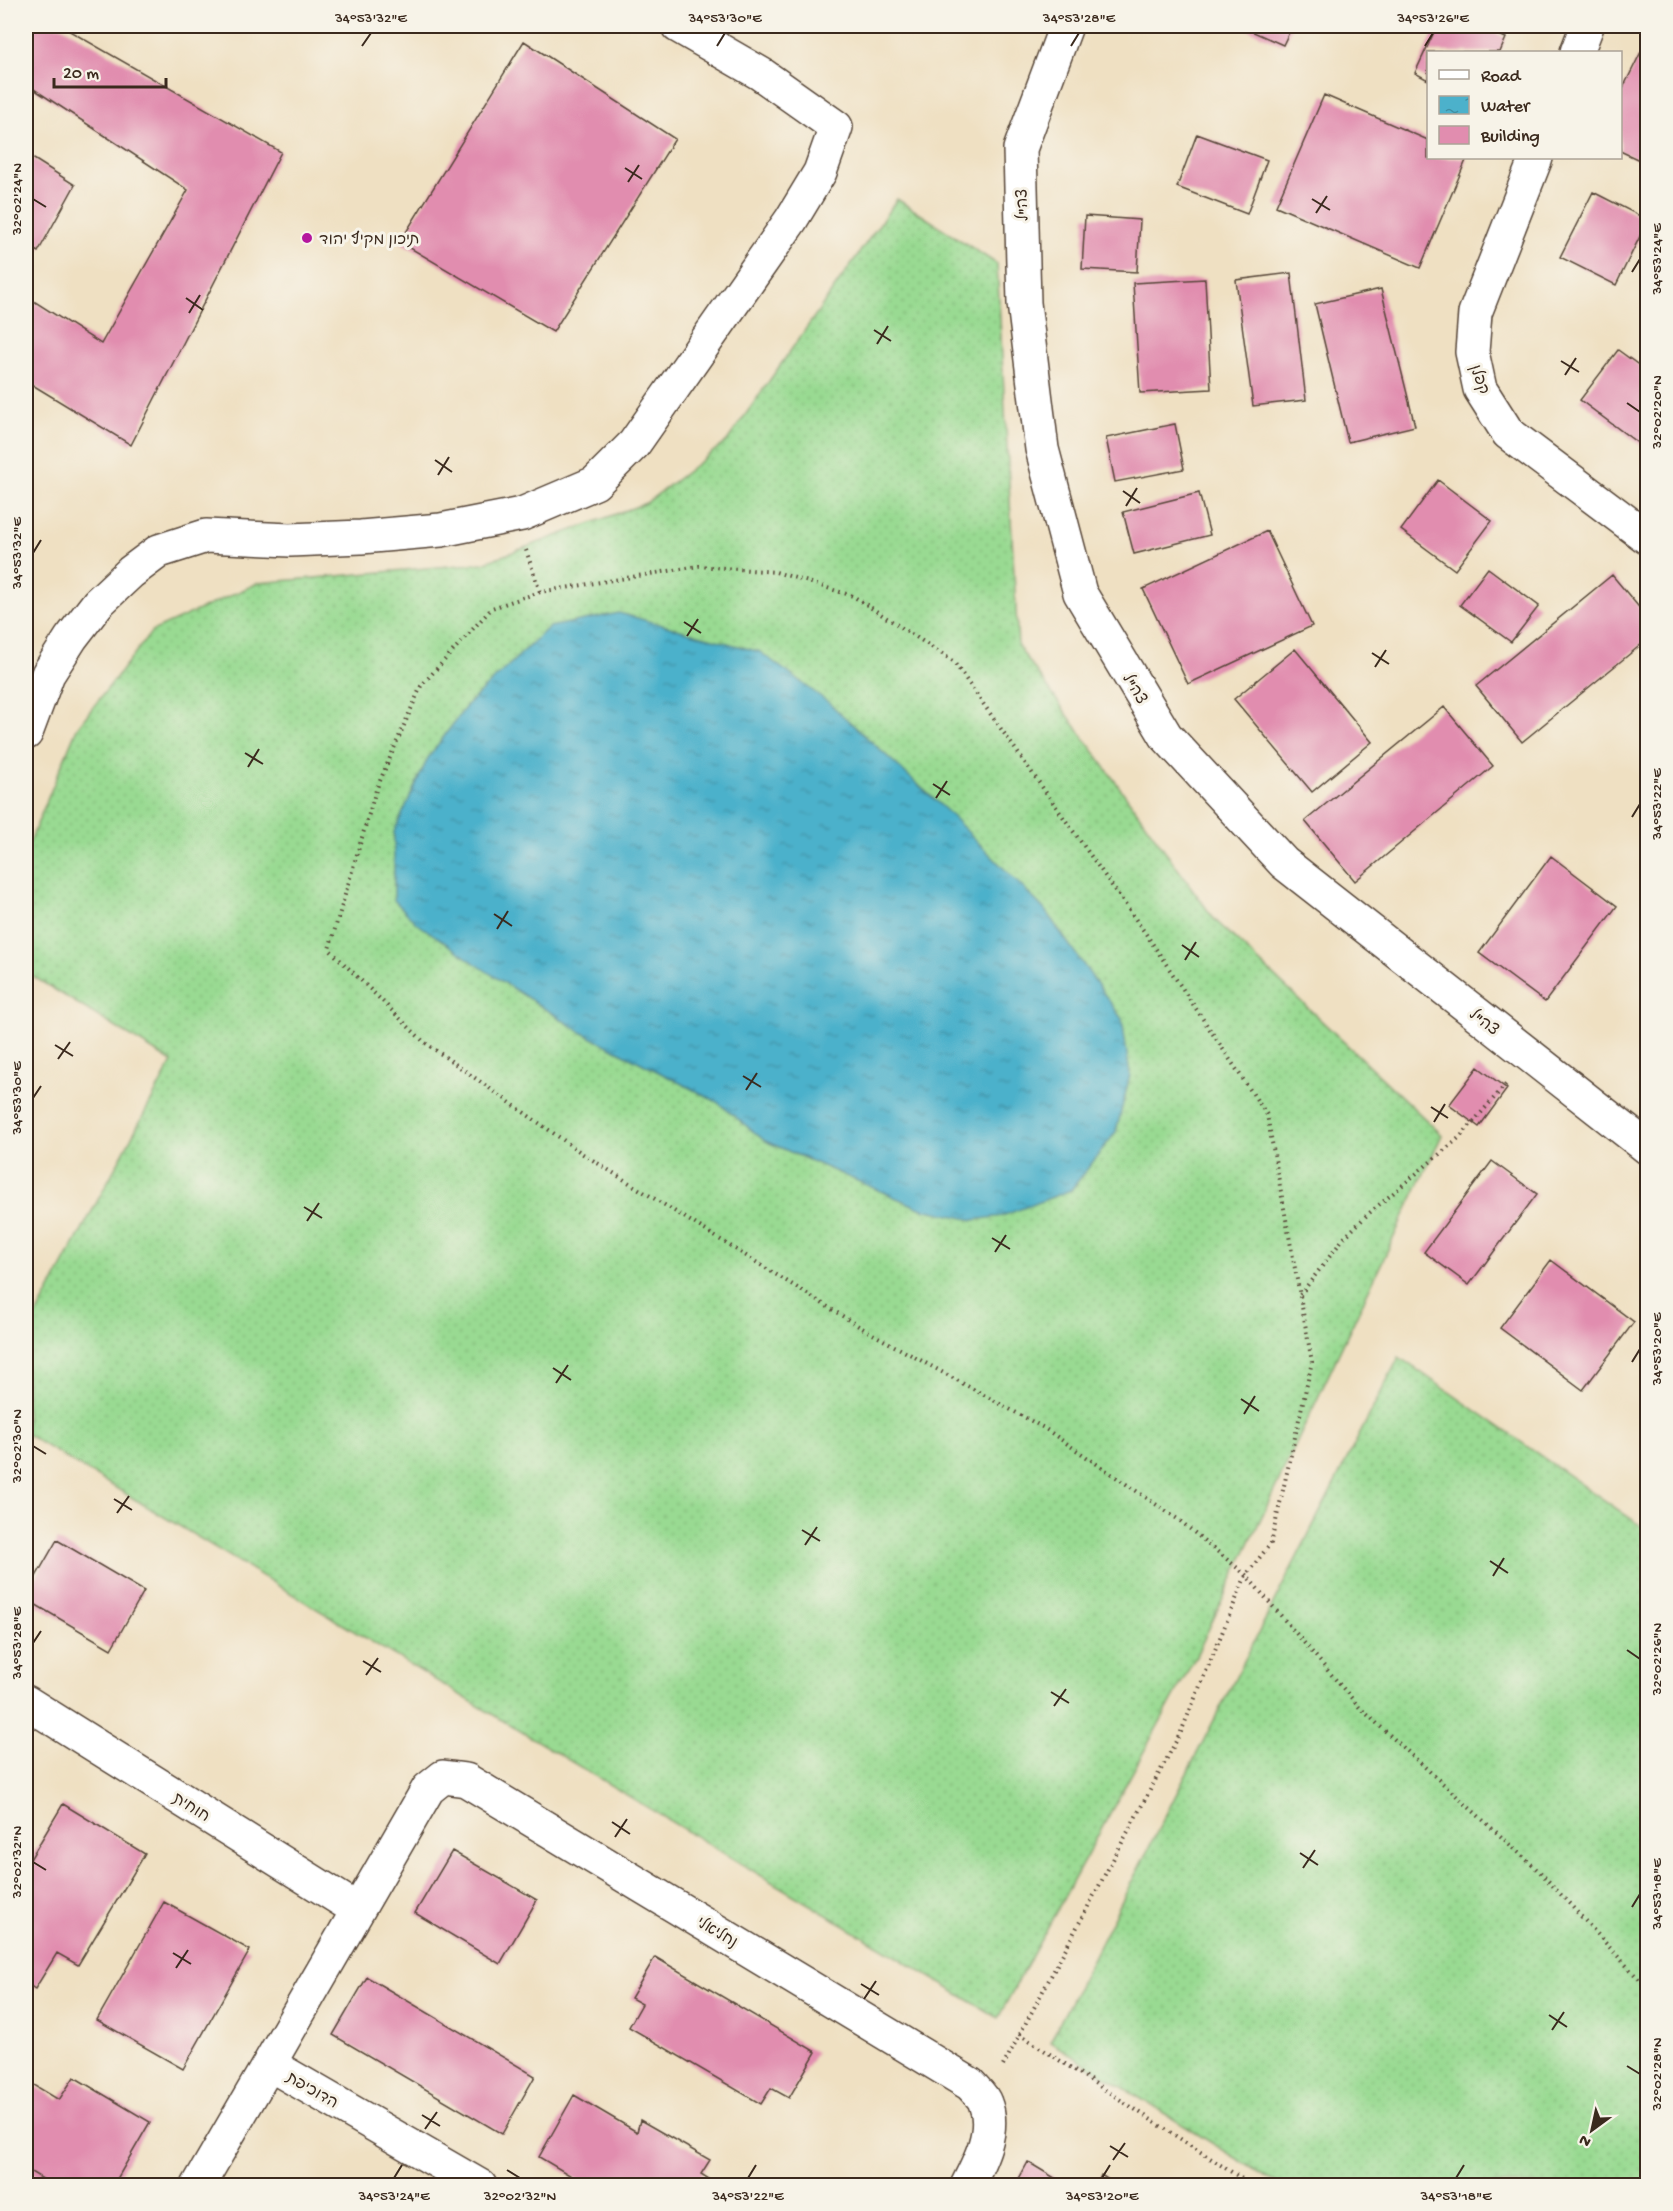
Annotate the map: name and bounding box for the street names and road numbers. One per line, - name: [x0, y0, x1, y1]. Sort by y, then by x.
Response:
- street label: צה"ל: [1012, 188, 1035, 221]
- street label: קפלן: [1464, 362, 1493, 397]
- street label: צה"ל: [1117, 670, 1151, 709]
- street label: צה"ל: [1464, 1005, 1503, 1041]
- street label: חוחית: [168, 1790, 212, 1828]
- street label: נחליאלי: [692, 1913, 741, 1954]
- street label: הדוכיפת: [281, 2069, 340, 2114]

